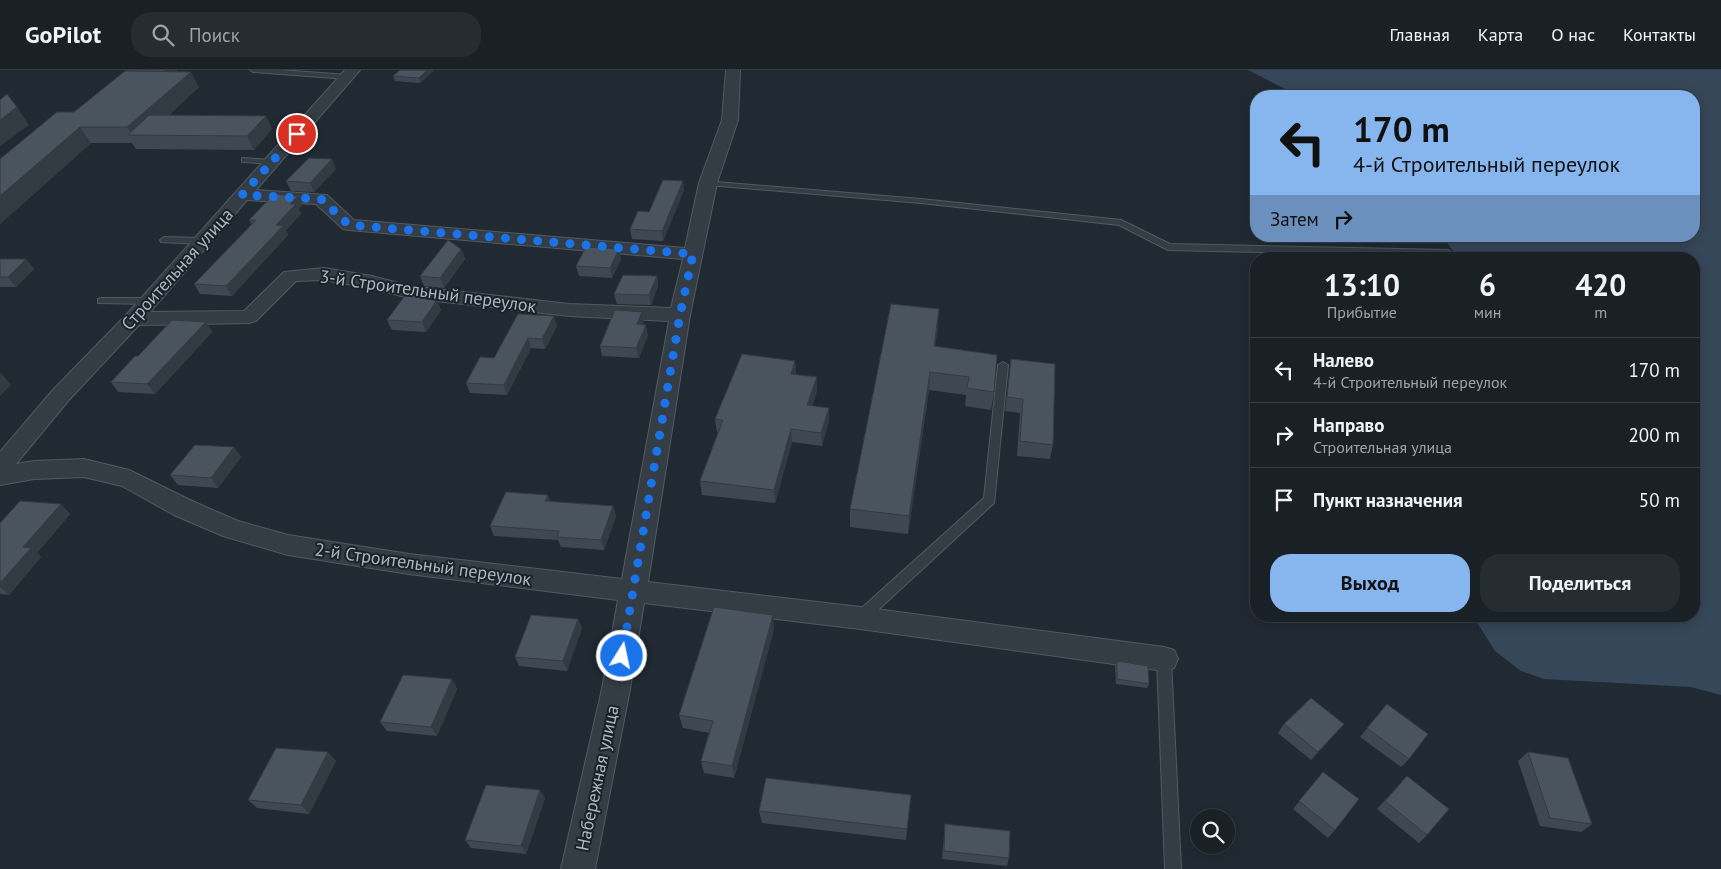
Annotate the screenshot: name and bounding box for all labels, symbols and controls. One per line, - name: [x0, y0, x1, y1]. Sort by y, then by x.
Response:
- search box: [131, 12, 481, 57]
- text: GoPilot: [25, 19, 101, 50]
- icon: search: [149, 21, 177, 49]
- text: Поиск: [189, 23, 240, 47]
- text: Главная: [1389, 23, 1450, 46]
- text: Карта: [1478, 23, 1523, 46]
- text: О нас: [1551, 23, 1595, 46]
- text: Контакты: [1623, 23, 1696, 46]
- text: 170 m: [1353, 106, 1450, 152]
- icon: left: [1270, 110, 1335, 175]
- pin: [276, 113, 318, 155]
- icon: arrive: [283, 120, 311, 148]
- text: 4-й Строительный переулок: [1353, 150, 1620, 178]
- street label: Строительная улица: [116, 203, 238, 335]
- icon: right: [1329, 205, 1357, 233]
- text: Затем: [1270, 207, 1319, 231]
- street label: 3-й Строительный переулок: [318, 264, 538, 318]
- text: 13:10: [1324, 265, 1400, 304]
- text: 6: [1479, 265, 1496, 304]
- text: 420: [1575, 265, 1626, 304]
- text: Прибытие: [1327, 302, 1397, 322]
- text: мин: [1474, 302, 1501, 322]
- text: m: [1594, 302, 1607, 322]
- text: Налево: [1313, 348, 1374, 372]
- icon: left: [1270, 356, 1298, 384]
- text: 170 m: [1628, 358, 1680, 382]
- text: 4-й Строительный переулок: [1313, 372, 1507, 392]
- text: Направо: [1313, 413, 1384, 437]
- icon: right: [1270, 421, 1298, 449]
- text: 200 m: [1628, 423, 1680, 447]
- text: Строительная улица: [1313, 437, 1452, 457]
- icon: arrive: [1270, 486, 1298, 514]
- text: Пункт назначения: [1313, 488, 1463, 512]
- text: 50 m: [1639, 488, 1680, 512]
- street label: 2-й Строительный переулок: [313, 537, 533, 591]
- button: Выход: [1270, 554, 1470, 612]
- button: Поделиться: [1480, 554, 1680, 612]
- position arrow: [595, 629, 647, 681]
- street label: Набережная улица: [570, 703, 624, 853]
- map controls: [1190, 809, 1235, 854]
- button: search: [1190, 809, 1235, 854]

